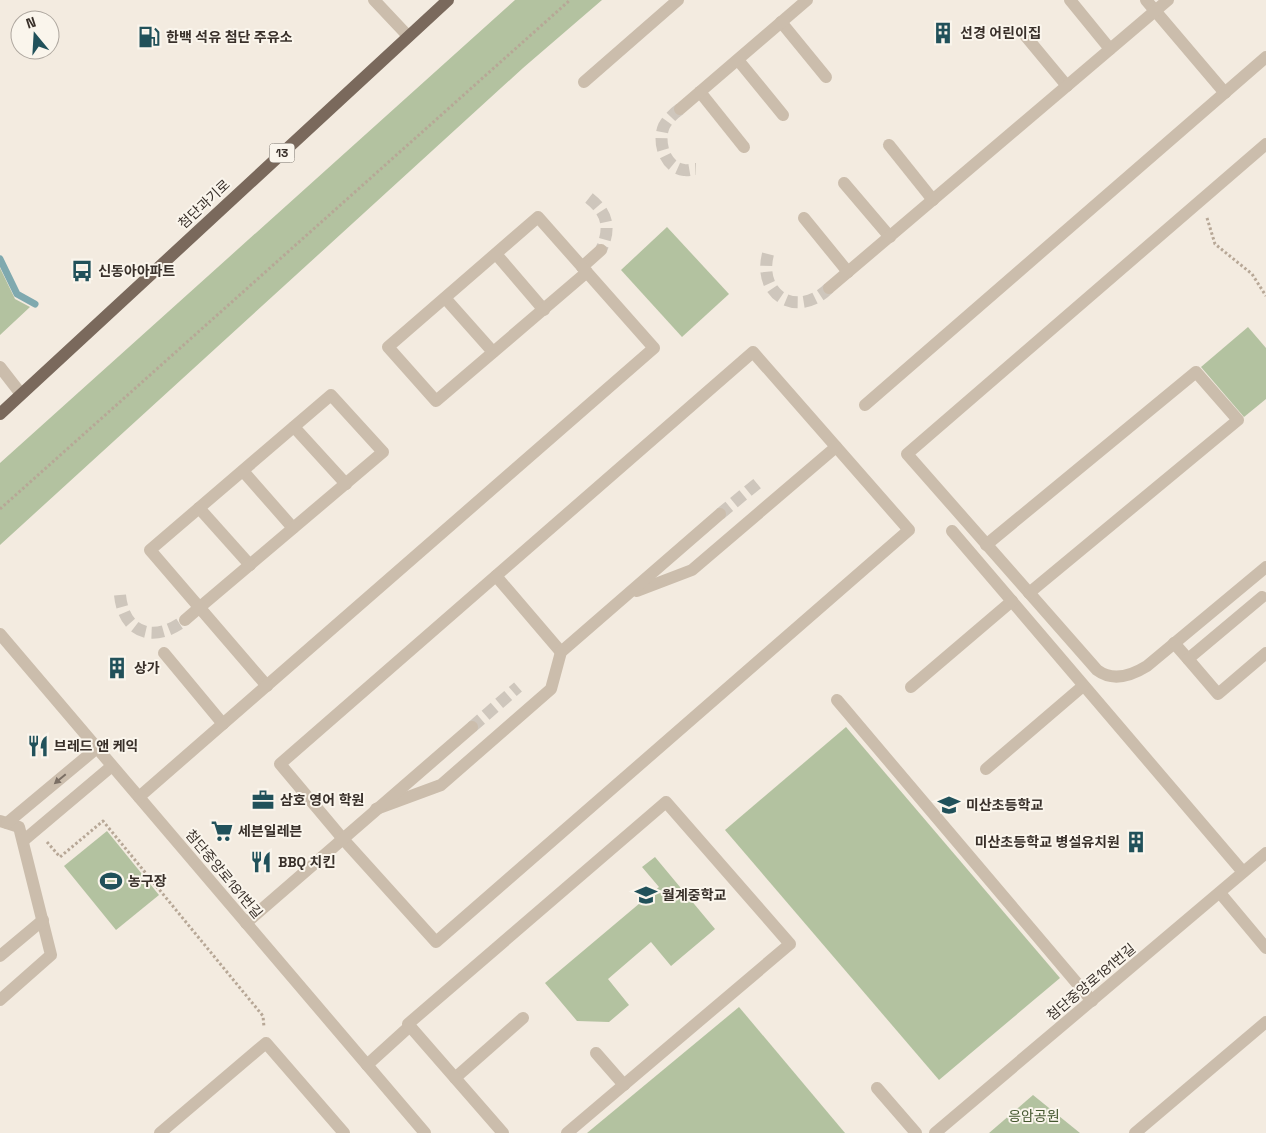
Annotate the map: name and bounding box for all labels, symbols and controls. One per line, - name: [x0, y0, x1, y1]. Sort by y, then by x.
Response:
- north arrow: [10, 10, 60, 60]
- text: N: [24, 13, 38, 33]
- building icon: 선경 어린이집: [930, 20, 956, 46]
- fuel station icon: 한백 석유 첨단 주유소: [136, 24, 162, 50]
- place label: 선경 어린이집: [960, 24, 1041, 42]
- place label: 한백 석유 첨단 주유소: [166, 28, 293, 46]
- road number: 13: [270, 144, 294, 162]
- street label: 첨단과기로: [174, 175, 234, 233]
- bus stop icon: 신동아아파트: [69, 258, 95, 284]
- place label: 신동아아파트: [98, 262, 175, 280]
- building icon: 상가: [104, 655, 130, 681]
- place label: 상가: [134, 659, 160, 677]
- restaurant icon: 브레드 앤 케익: [25, 733, 51, 759]
- place label: 브레드 앤 케익: [54, 737, 138, 755]
- one-way arrow: [54, 773, 66, 785]
- office icon: 삼호 영어 학원: [250, 787, 276, 813]
- place label: 삼호 영어 학원: [280, 791, 364, 809]
- school or university icon: 미산초등학교: [936, 792, 962, 818]
- place label: 미산초등학교: [966, 796, 1043, 814]
- supermarket icon: 세븐일레븐: [209, 818, 235, 844]
- place label: 세븐일레븐: [238, 822, 303, 840]
- street label: 첨단중앙로181번길: [182, 826, 266, 922]
- building icon: 미산초등학교 병설유치원: [1123, 829, 1149, 855]
- place label: 미산초등학교 병설유치원: [975, 833, 1120, 851]
- restaurant icon: BBQ 치킨: [248, 849, 274, 875]
- place label: BBQ 치킨: [278, 853, 335, 871]
- sports icon: 농구장: [98, 868, 124, 894]
- place label: 농구장: [128, 872, 167, 890]
- school or university icon: 월계중학교: [633, 882, 659, 908]
- place label: 월계중학교: [662, 886, 727, 904]
- street label: 첨단중앙로181번길: [1043, 940, 1139, 1024]
- park label: 응암공원: [1008, 1107, 1060, 1125]

